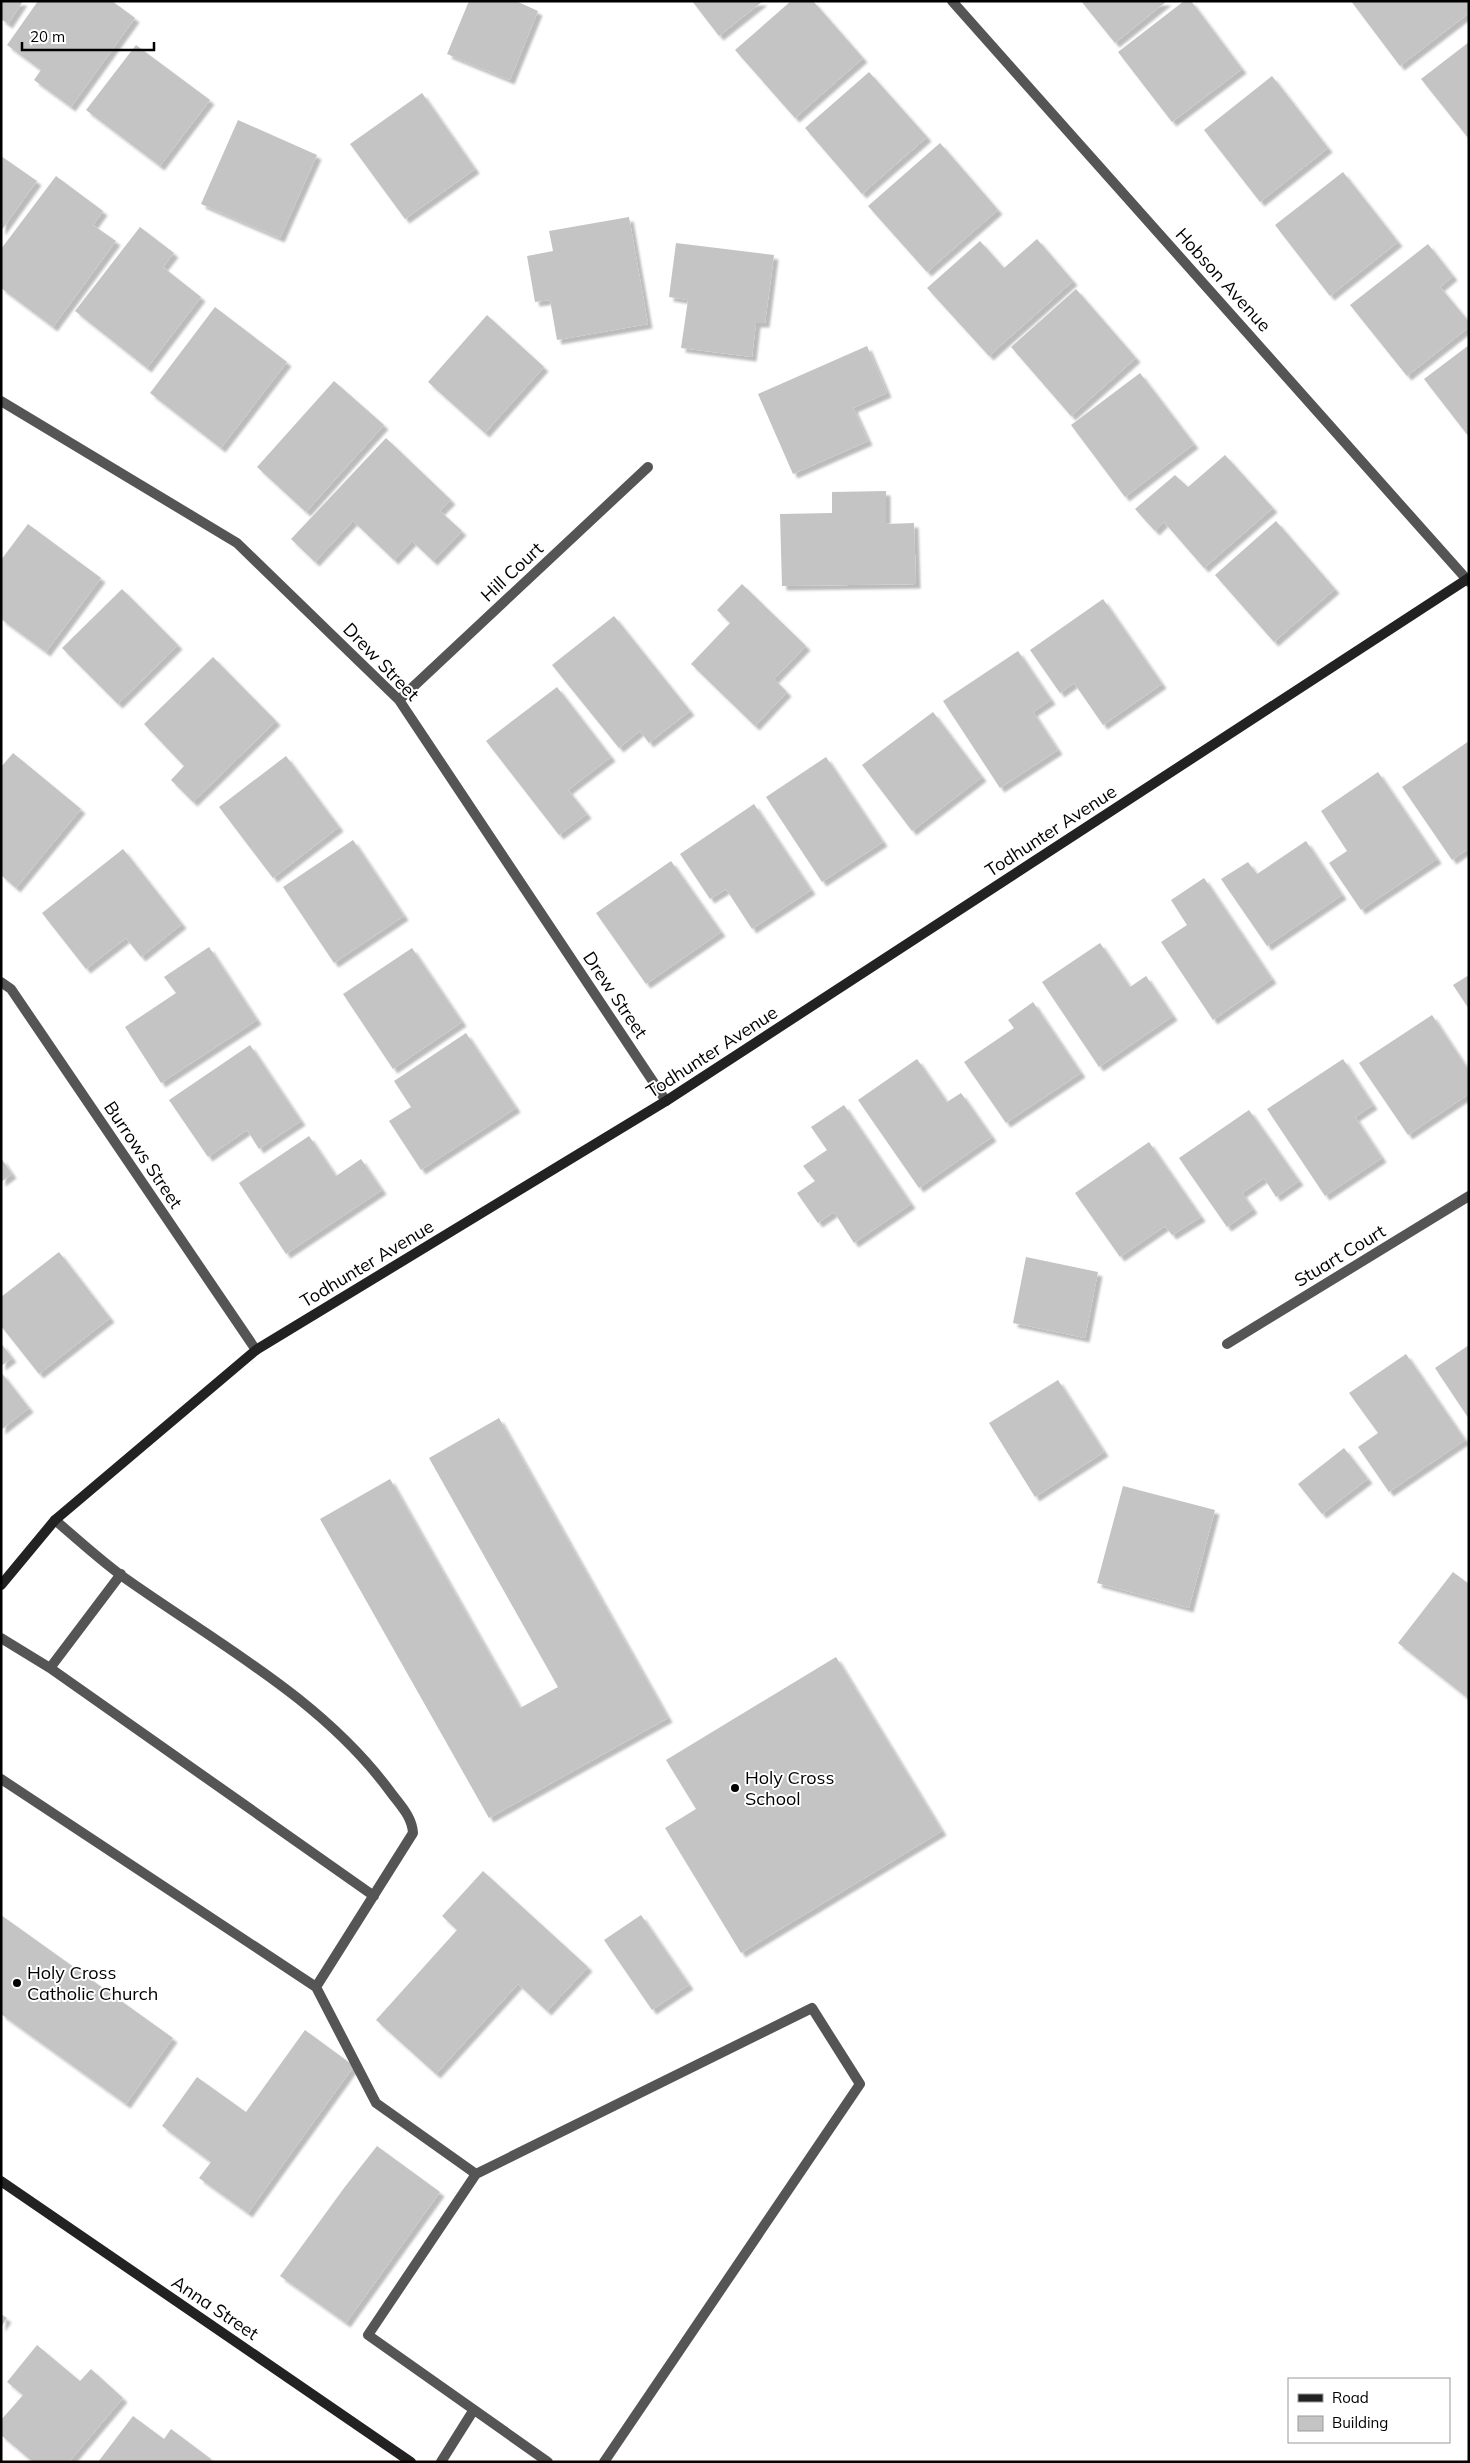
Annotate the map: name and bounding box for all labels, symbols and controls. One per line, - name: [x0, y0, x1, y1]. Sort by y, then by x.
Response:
- scale bar: [22, 20, 155, 52]
- text: 20 m: [30, 27, 65, 46]
- street label: Hobson Avenue: [1171, 223, 1276, 336]
- street label: Hill Court: [476, 537, 548, 606]
- street label: Drew Street: [338, 618, 424, 705]
- street label: Todhunter Avenue: [981, 780, 1121, 882]
- street label: Drew Street: [578, 947, 653, 1042]
- street label: Todhunter Avenue: [642, 1001, 782, 1103]
- street label: Burrows Street: [99, 1097, 188, 1213]
- street label: Todhunter Avenue: [296, 1215, 438, 1313]
- street label: Stuart Court: [1290, 1219, 1390, 1292]
- place label: Holy Cross School: [745, 1766, 835, 1810]
- marker: Holy Cross School: [729, 1782, 741, 1794]
- place label: Holy Cross Catholic Church: [27, 1961, 158, 2005]
- marker: Holy Cross Catholic Church: [11, 1977, 23, 1989]
- street label: Anna Street: [168, 2270, 263, 2345]
- legend: [1288, 2378, 1450, 2443]
- text: Road: [1332, 2388, 1369, 2407]
- text: Building: [1332, 2413, 1388, 2432]

